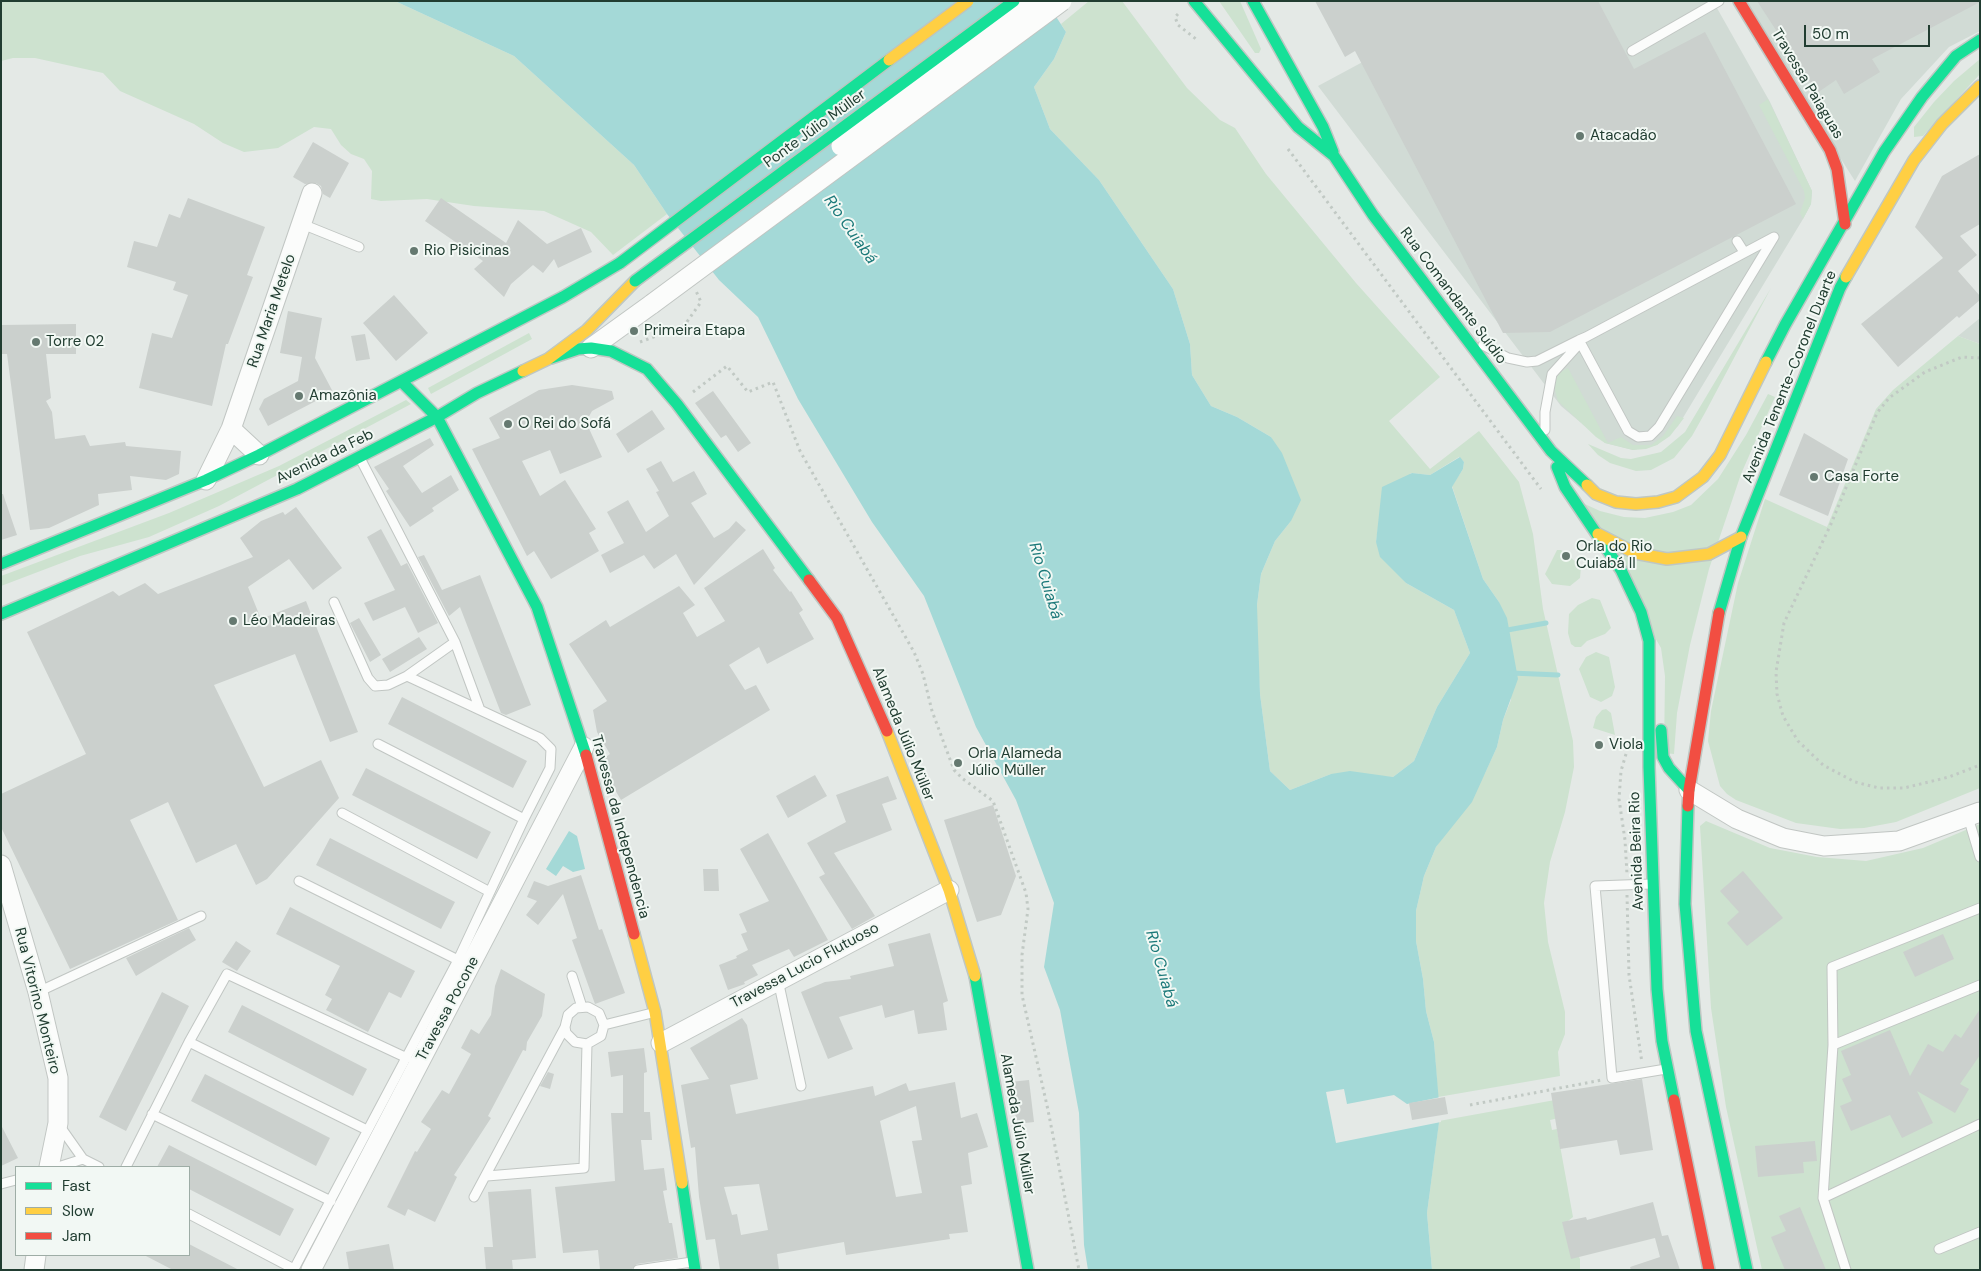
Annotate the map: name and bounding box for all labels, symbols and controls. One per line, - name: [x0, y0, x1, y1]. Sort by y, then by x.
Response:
- scale bar: [1806, 15, 1932, 47]
- text: 50 m: [1812, 24, 1849, 44]
- street label: Travessa Paiaguas: [1767, 26, 1847, 142]
- street label: Ponte Júlio Müller: [760, 86, 870, 172]
- place label: Atacadão: [1590, 127, 1657, 145]
- marker: Atacadão: [1574, 130, 1586, 142]
- water label: Rio Cuiabá: [819, 192, 881, 268]
- street label: Rua Comandante Suídio: [1396, 224, 1510, 368]
- place label: Rio Pisicinas: [424, 242, 509, 260]
- marker: Rio Pisicinas: [408, 245, 420, 257]
- street label: Rua Maria Metelo: [244, 252, 300, 370]
- street label: Avenida Tenente-Coronel Duarte: [1739, 268, 1841, 486]
- place label: Primeira Etapa: [644, 322, 745, 340]
- marker: Primeira Etapa: [628, 325, 640, 337]
- place label: Torre 02: [46, 333, 104, 351]
- marker: Torre 02: [30, 336, 42, 348]
- place label: Amazônia: [309, 387, 377, 405]
- marker: Amazônia: [293, 390, 305, 402]
- place label: O Rei do Sofá: [518, 415, 611, 433]
- marker: O Rei do Sofá: [502, 418, 514, 430]
- street label: Avenida da Feb: [273, 426, 377, 488]
- place label: Casa Forte: [1824, 468, 1899, 486]
- marker: Casa Forte: [1808, 471, 1820, 483]
- place label: Orla do Rio Cuiabá II: [1576, 538, 1652, 573]
- water label: Rio Cuiabá: [1024, 540, 1066, 622]
- marker: Orla do Rio Cuiabá II: [1560, 550, 1572, 562]
- place label: Léo Madeiras: [243, 612, 336, 630]
- marker: Léo Madeiras: [227, 615, 239, 627]
- street label: Alameda Júlio Müller: [868, 664, 938, 804]
- street label: Travessa da Independencia: [587, 733, 653, 921]
- place label: Viola: [1609, 736, 1643, 754]
- marker: Viola: [1593, 739, 1605, 751]
- place label: Orla Alameda Júlio Müller: [968, 745, 1062, 780]
- marker: Orla Alameda Júlio Müller: [952, 757, 964, 769]
- street label: Avenida Beira Rio: [1626, 791, 1648, 911]
- street label: Travessa Lucio Flutuoso: [728, 919, 882, 1013]
- street label: Rua Vitorino Monteiro: [10, 926, 64, 1076]
- water label: Rio Cuiabá: [1141, 928, 1181, 1010]
- street label: Travessa Pocone: [413, 954, 483, 1064]
- street label: Alameda Júlio Müller: [996, 1052, 1038, 1196]
- legend: [15, 1166, 190, 1256]
- text: Fast: [62, 1176, 91, 1196]
- text: Slow: [62, 1201, 94, 1221]
- text: Jam: [62, 1226, 91, 1246]

